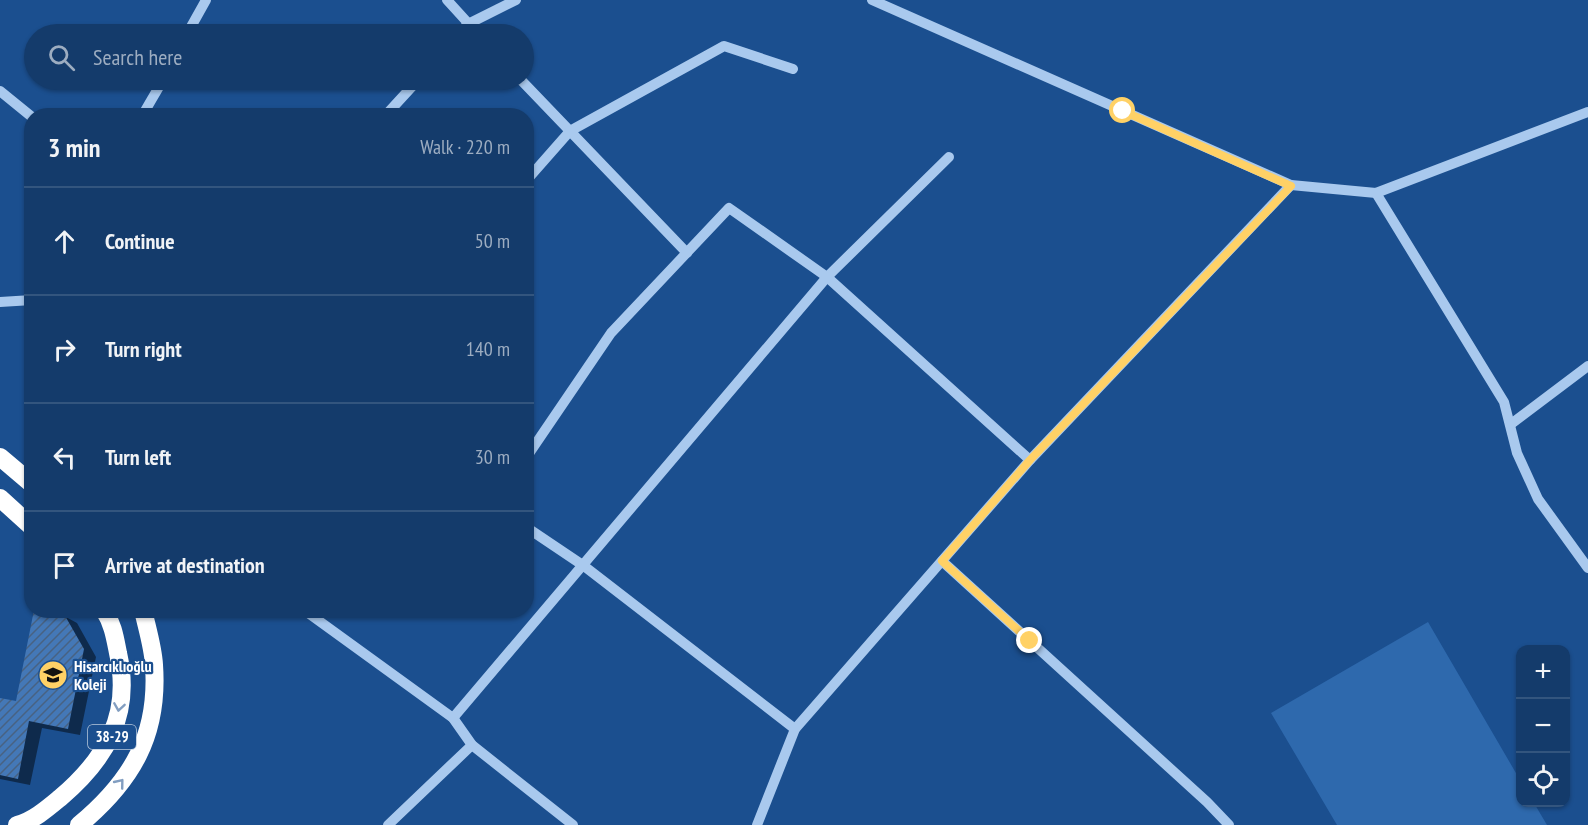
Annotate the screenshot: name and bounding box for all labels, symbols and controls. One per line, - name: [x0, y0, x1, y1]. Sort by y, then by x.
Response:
- search box: [24, 24, 534, 90]
- icon: search: [45, 41, 78, 74]
- text: Search here: [93, 43, 182, 71]
- route start: [1109, 97, 1135, 123]
- text: 3 min: [48, 131, 101, 164]
- text: Walk · 220 m: [420, 134, 510, 160]
- icon: ahead: [48, 225, 81, 258]
- text: Continue: [105, 227, 175, 255]
- text: 50 m: [475, 228, 510, 254]
- icon: right: [48, 333, 81, 366]
- text: Turn right: [105, 335, 182, 363]
- text: 140 m: [466, 336, 510, 362]
- icon: left: [48, 441, 81, 474]
- text: Turn left: [105, 443, 171, 471]
- text: 30 m: [475, 444, 510, 470]
- icon: arrive: [48, 549, 81, 582]
- text: Arrive at destination: [105, 551, 265, 579]
- route end: [1016, 627, 1042, 653]
- map controls: [1516, 645, 1570, 807]
- button: +: [1516, 645, 1570, 699]
- place label: Hisarcıklıoğlu Koleji: [74, 656, 152, 694]
- school or university icon: Hisarcıklıoğlu Koleji: [37, 659, 69, 691]
- button: −: [1516, 699, 1570, 753]
- one-way arrow: [114, 703, 126, 712]
- road number: 38-29: [88, 725, 136, 749]
- button: locate: [1516, 753, 1570, 807]
- one-way arrow: [113, 779, 124, 790]

